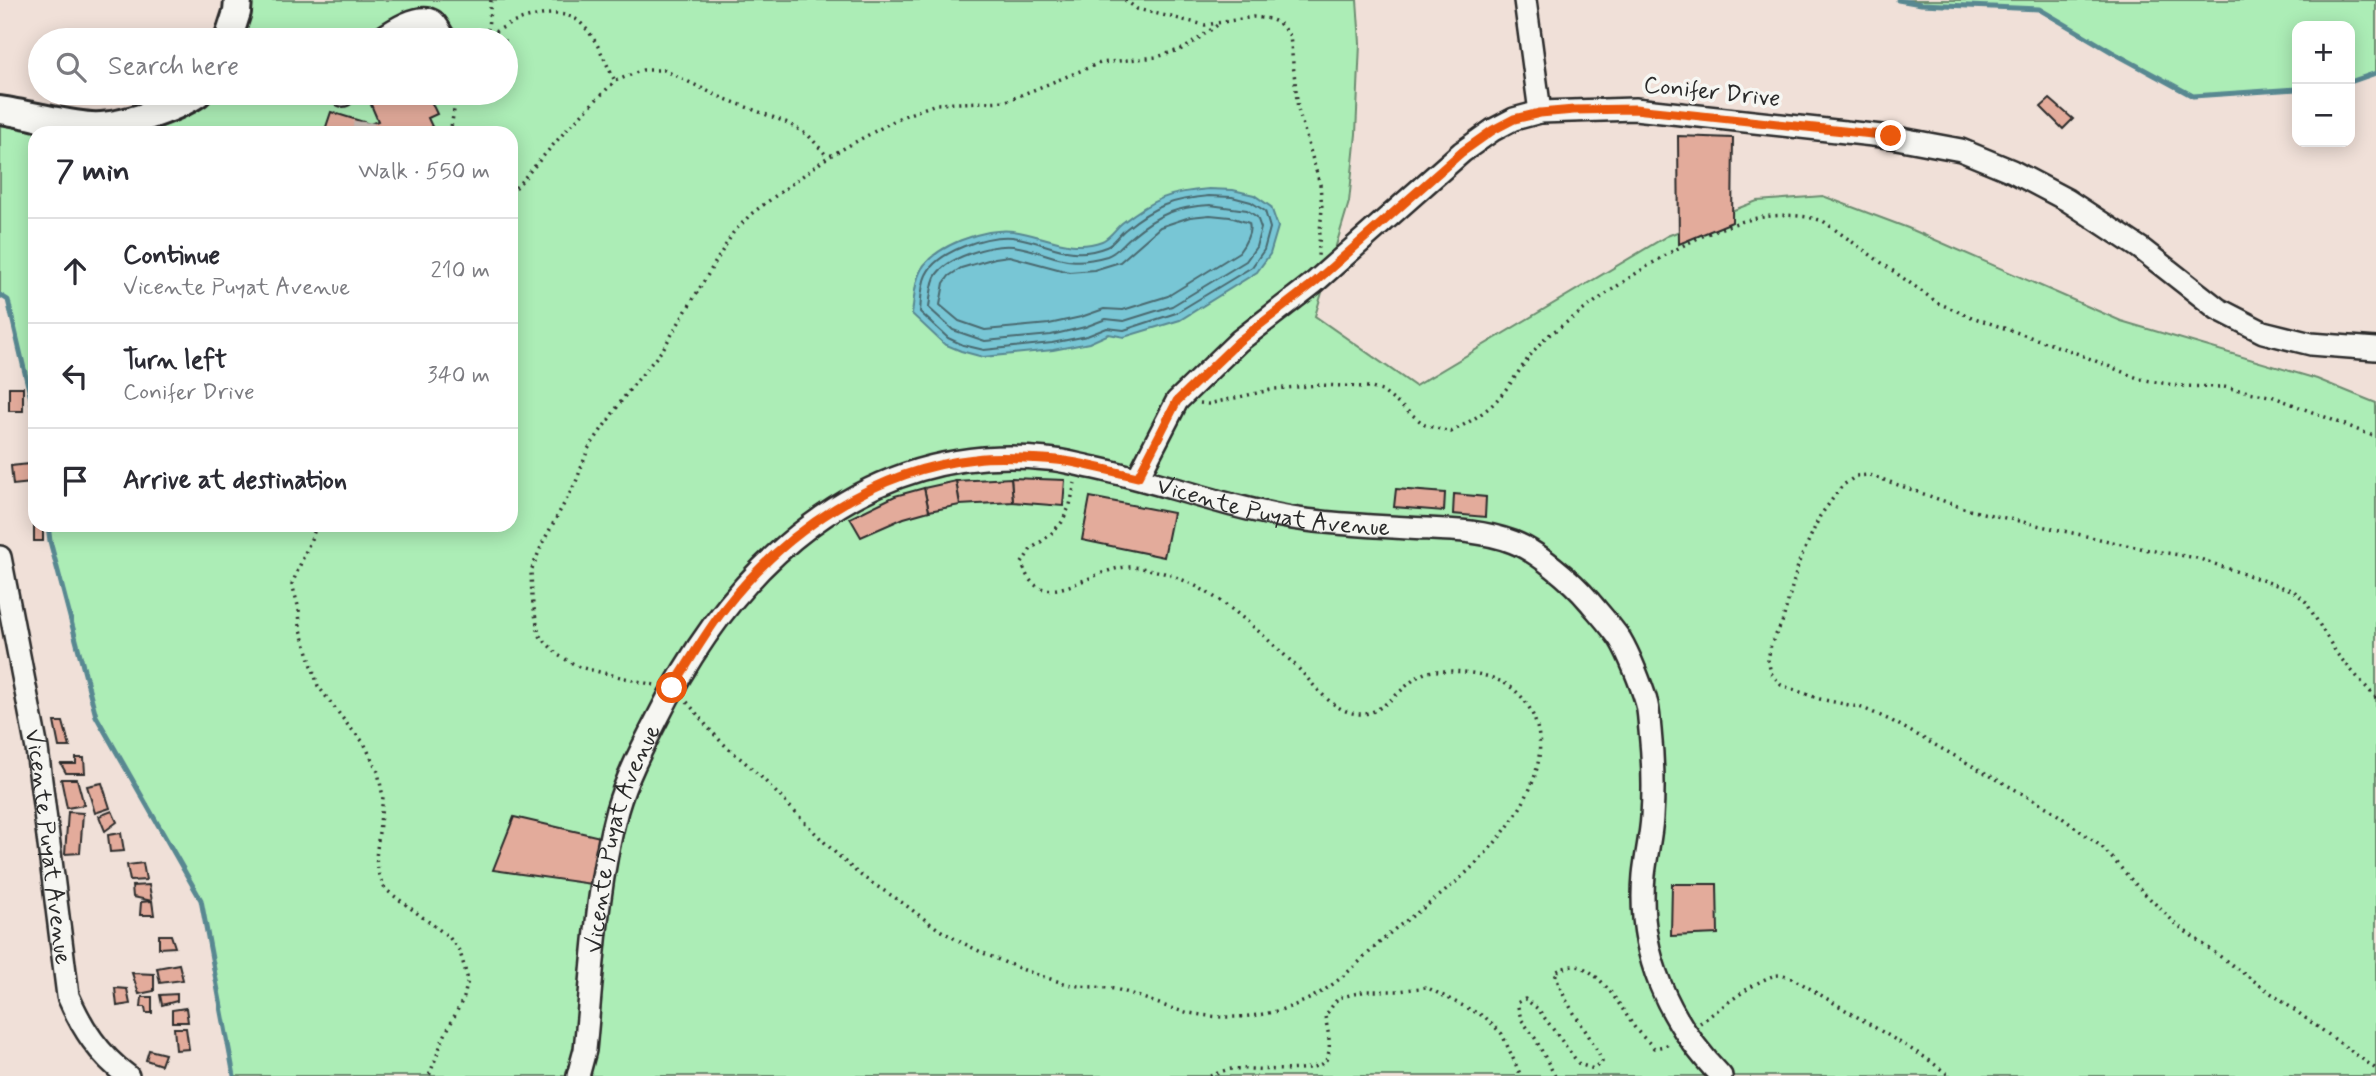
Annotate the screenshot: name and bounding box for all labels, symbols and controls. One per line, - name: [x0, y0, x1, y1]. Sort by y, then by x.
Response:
- map controls: [2292, 21, 2355, 147]
- button: +: [2292, 21, 2355, 84]
- search box: [28, 28, 518, 105]
- icon: search: [52, 48, 90, 86]
- text: Search here: [108, 50, 239, 84]
- street label: Conifer Drive: [1642, 70, 1782, 115]
- button: −: [2292, 84, 2355, 147]
- route end: [1875, 120, 1906, 151]
- text: 7 min: [56, 152, 130, 191]
- text: Walk · 550 m: [358, 157, 490, 187]
- text: Continue: [123, 239, 220, 273]
- icon: ahead: [56, 252, 94, 290]
- text: 210 m: [430, 256, 490, 286]
- text: Vicente Puyat Avenue: [123, 273, 350, 303]
- text: Turn left: [123, 344, 227, 378]
- icon: left: [56, 357, 94, 395]
- text: 340 m: [427, 361, 490, 391]
- text: Conifer Drive: [123, 378, 255, 408]
- icon: arrive: [56, 462, 94, 500]
- text: Arrive at destination: [123, 464, 347, 498]
- street label: Vicente Puyat Avenue: [1153, 470, 1391, 544]
- route start: [656, 672, 687, 703]
- street label: Vicente Puyat Avenue: [580, 719, 669, 955]
- street label: Vicente Puyat Avenue: [17, 727, 78, 966]

